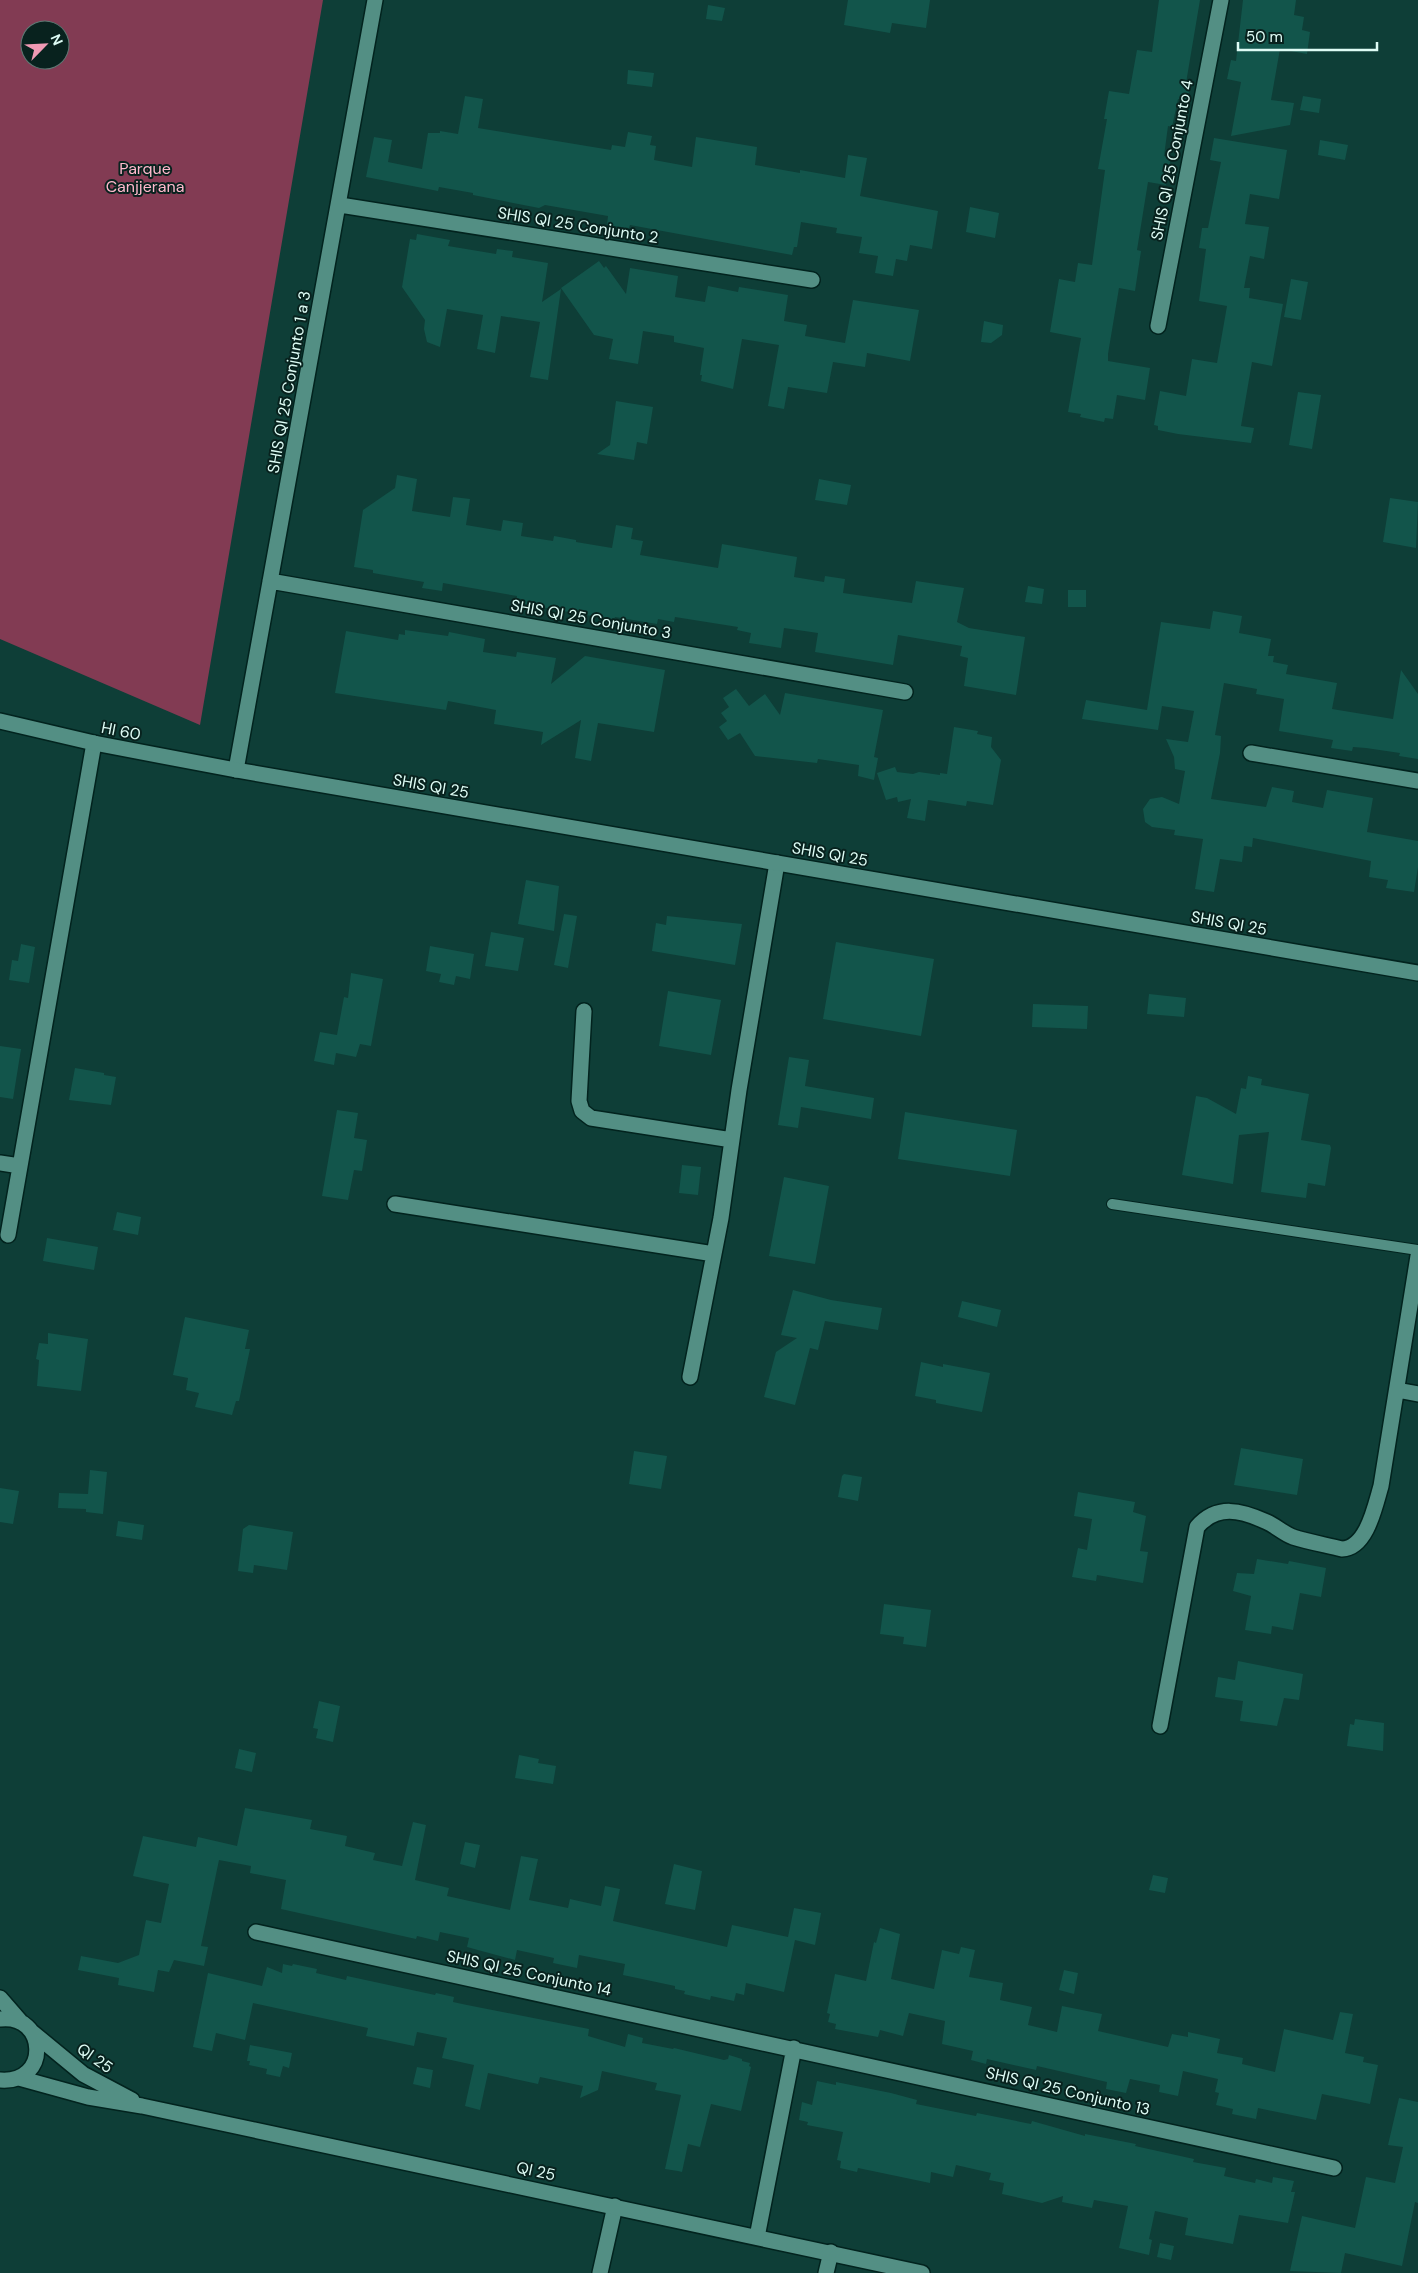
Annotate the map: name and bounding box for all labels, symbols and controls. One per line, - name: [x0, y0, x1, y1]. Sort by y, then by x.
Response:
- north arrow: [20, 20, 70, 70]
- scale bar: [1238, 20, 1377, 52]
- text: 50 m: [1246, 27, 1283, 47]
- text: N: [47, 31, 67, 48]
- street label: SHIS QI 25 Conjunto 4: [1146, 78, 1198, 242]
- park label: Parque Canjjerana: [106, 158, 184, 197]
- street label: SHIS QI 25 Conjunto 2: [496, 202, 660, 248]
- street label: SHIS QI 25 Conjunto 1 a 3: [263, 289, 315, 475]
- street label: SHIS QI 25 Conjunto 3: [509, 595, 673, 643]
- street label: HI 60: [99, 717, 143, 745]
- street label: SHIS QI 25: [391, 769, 471, 803]
- street label: SHIS QI 25: [790, 837, 870, 871]
- street label: SHIS QI 25: [1189, 906, 1269, 940]
- street label: SHIS QI 25 Conjunto 14: [445, 1945, 614, 2001]
- street label: QI 25: [73, 2038, 117, 2078]
- street label: SHIS QI 25 Conjunto 13: [984, 2062, 1152, 2120]
- street label: QI 25: [515, 2157, 557, 2185]

